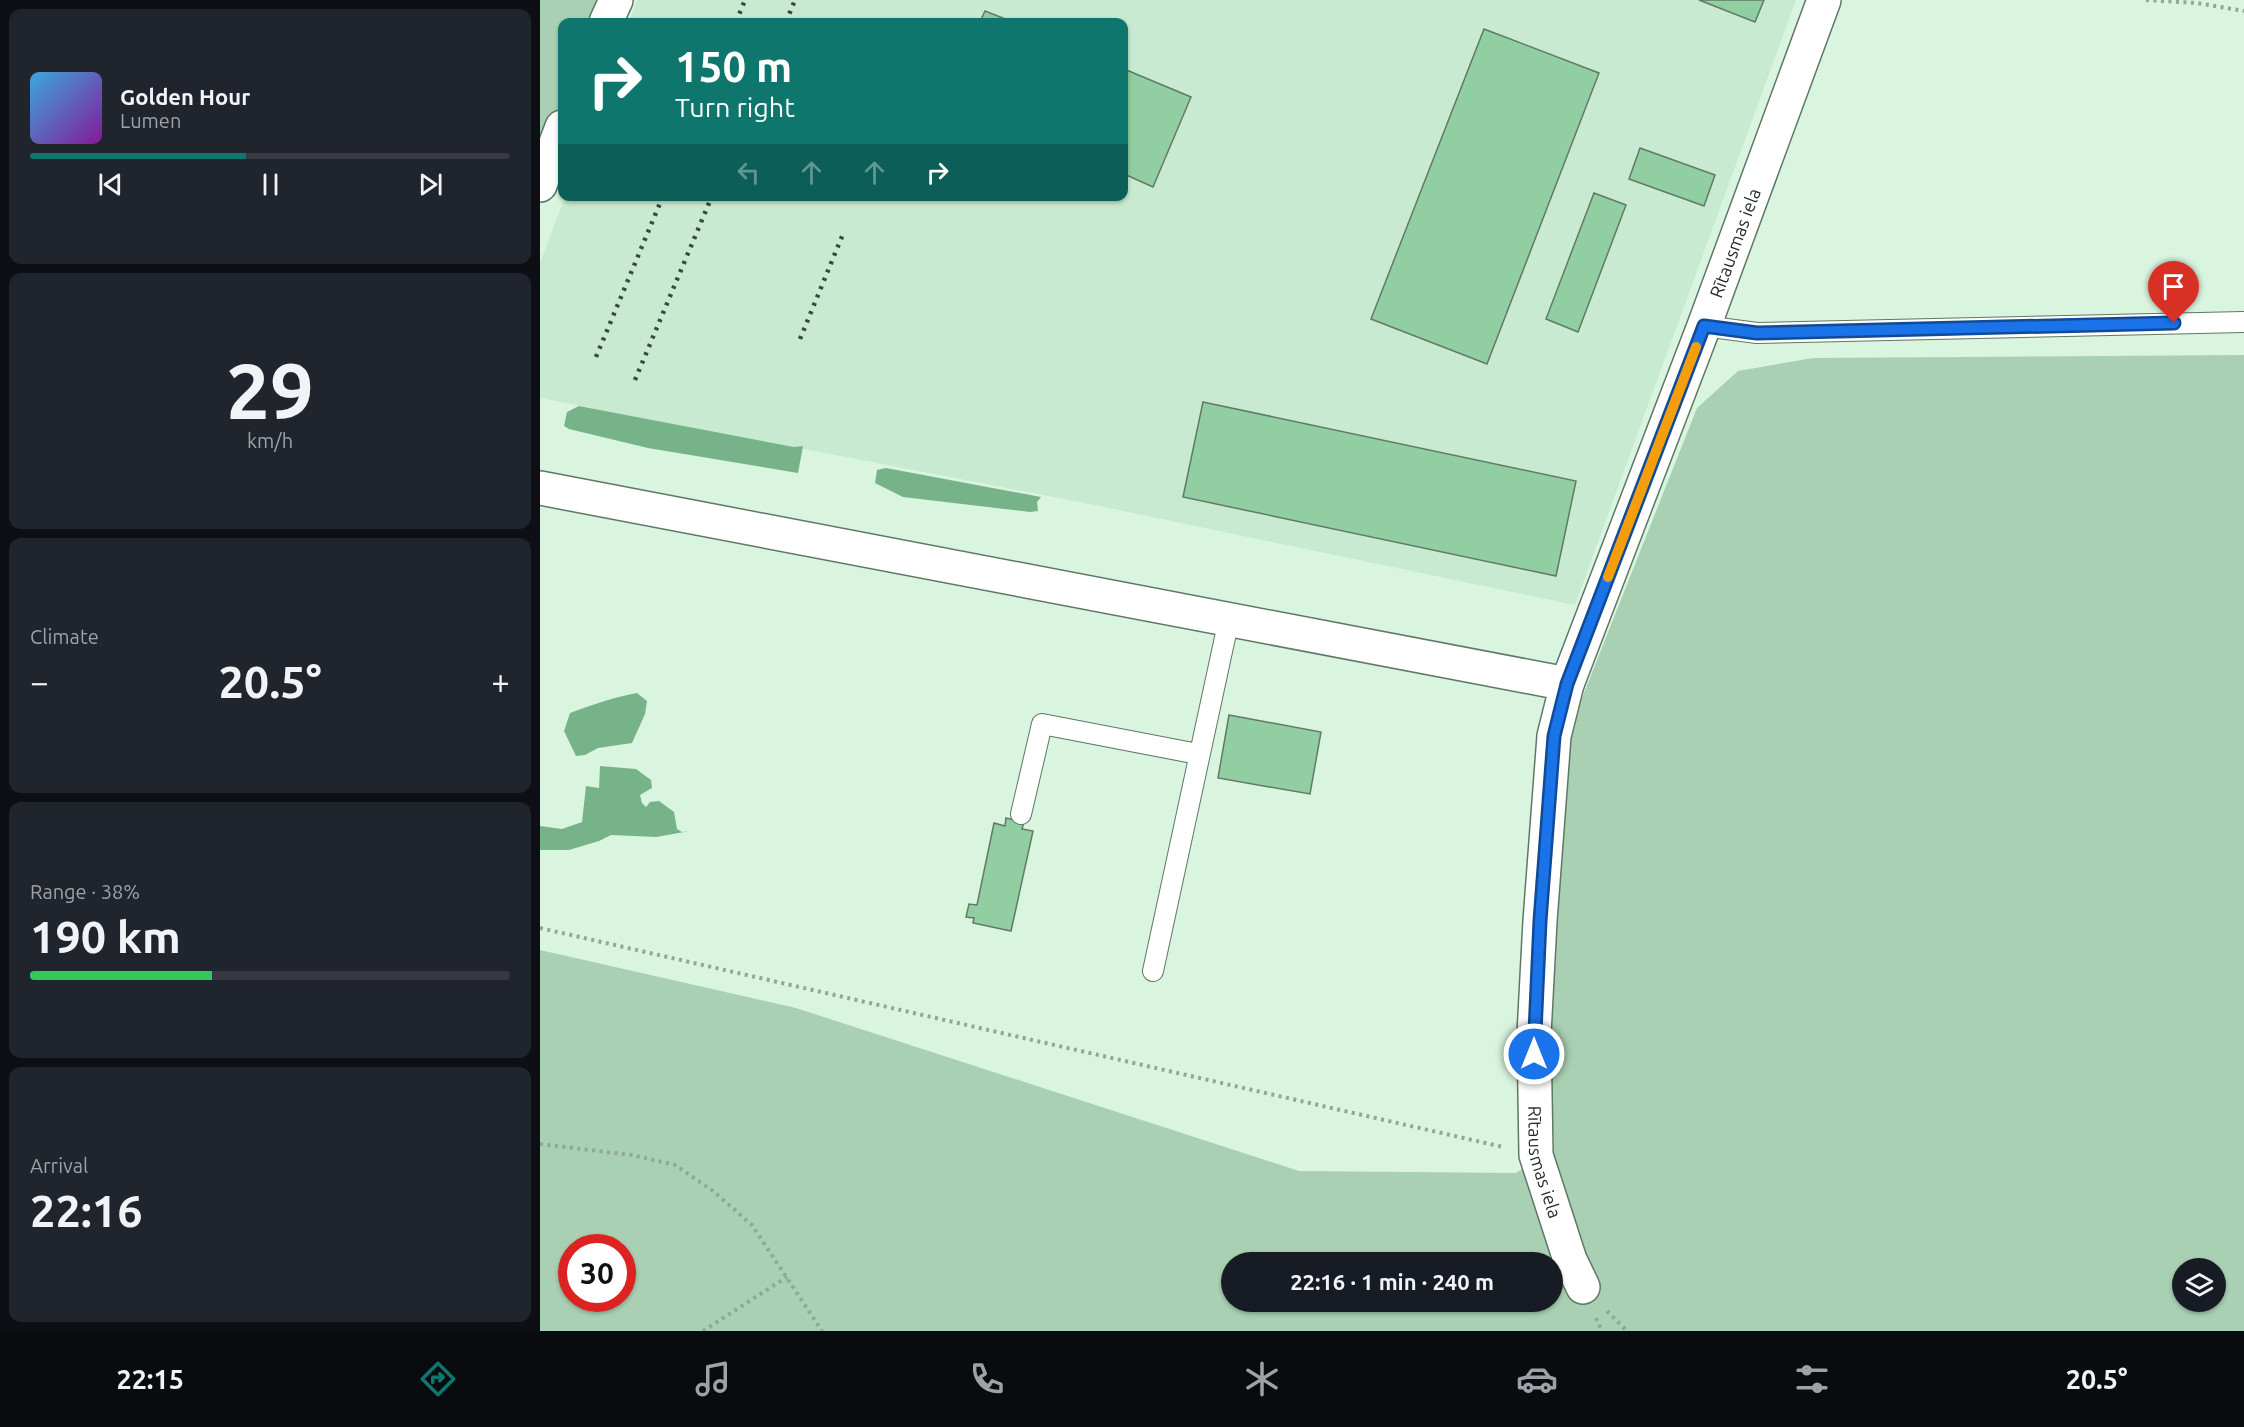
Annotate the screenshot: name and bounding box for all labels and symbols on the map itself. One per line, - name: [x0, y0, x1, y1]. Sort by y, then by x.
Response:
- street label: Rītausmas iela: [1705, 185, 1764, 300]
- pin: [2148, 261, 2199, 323]
- position arrow: [1502, 1022, 1566, 1086]
- street label: Rītausmas iela: [1525, 1105, 1566, 1221]
- speed limit sign: 30: [558, 1234, 636, 1312]

